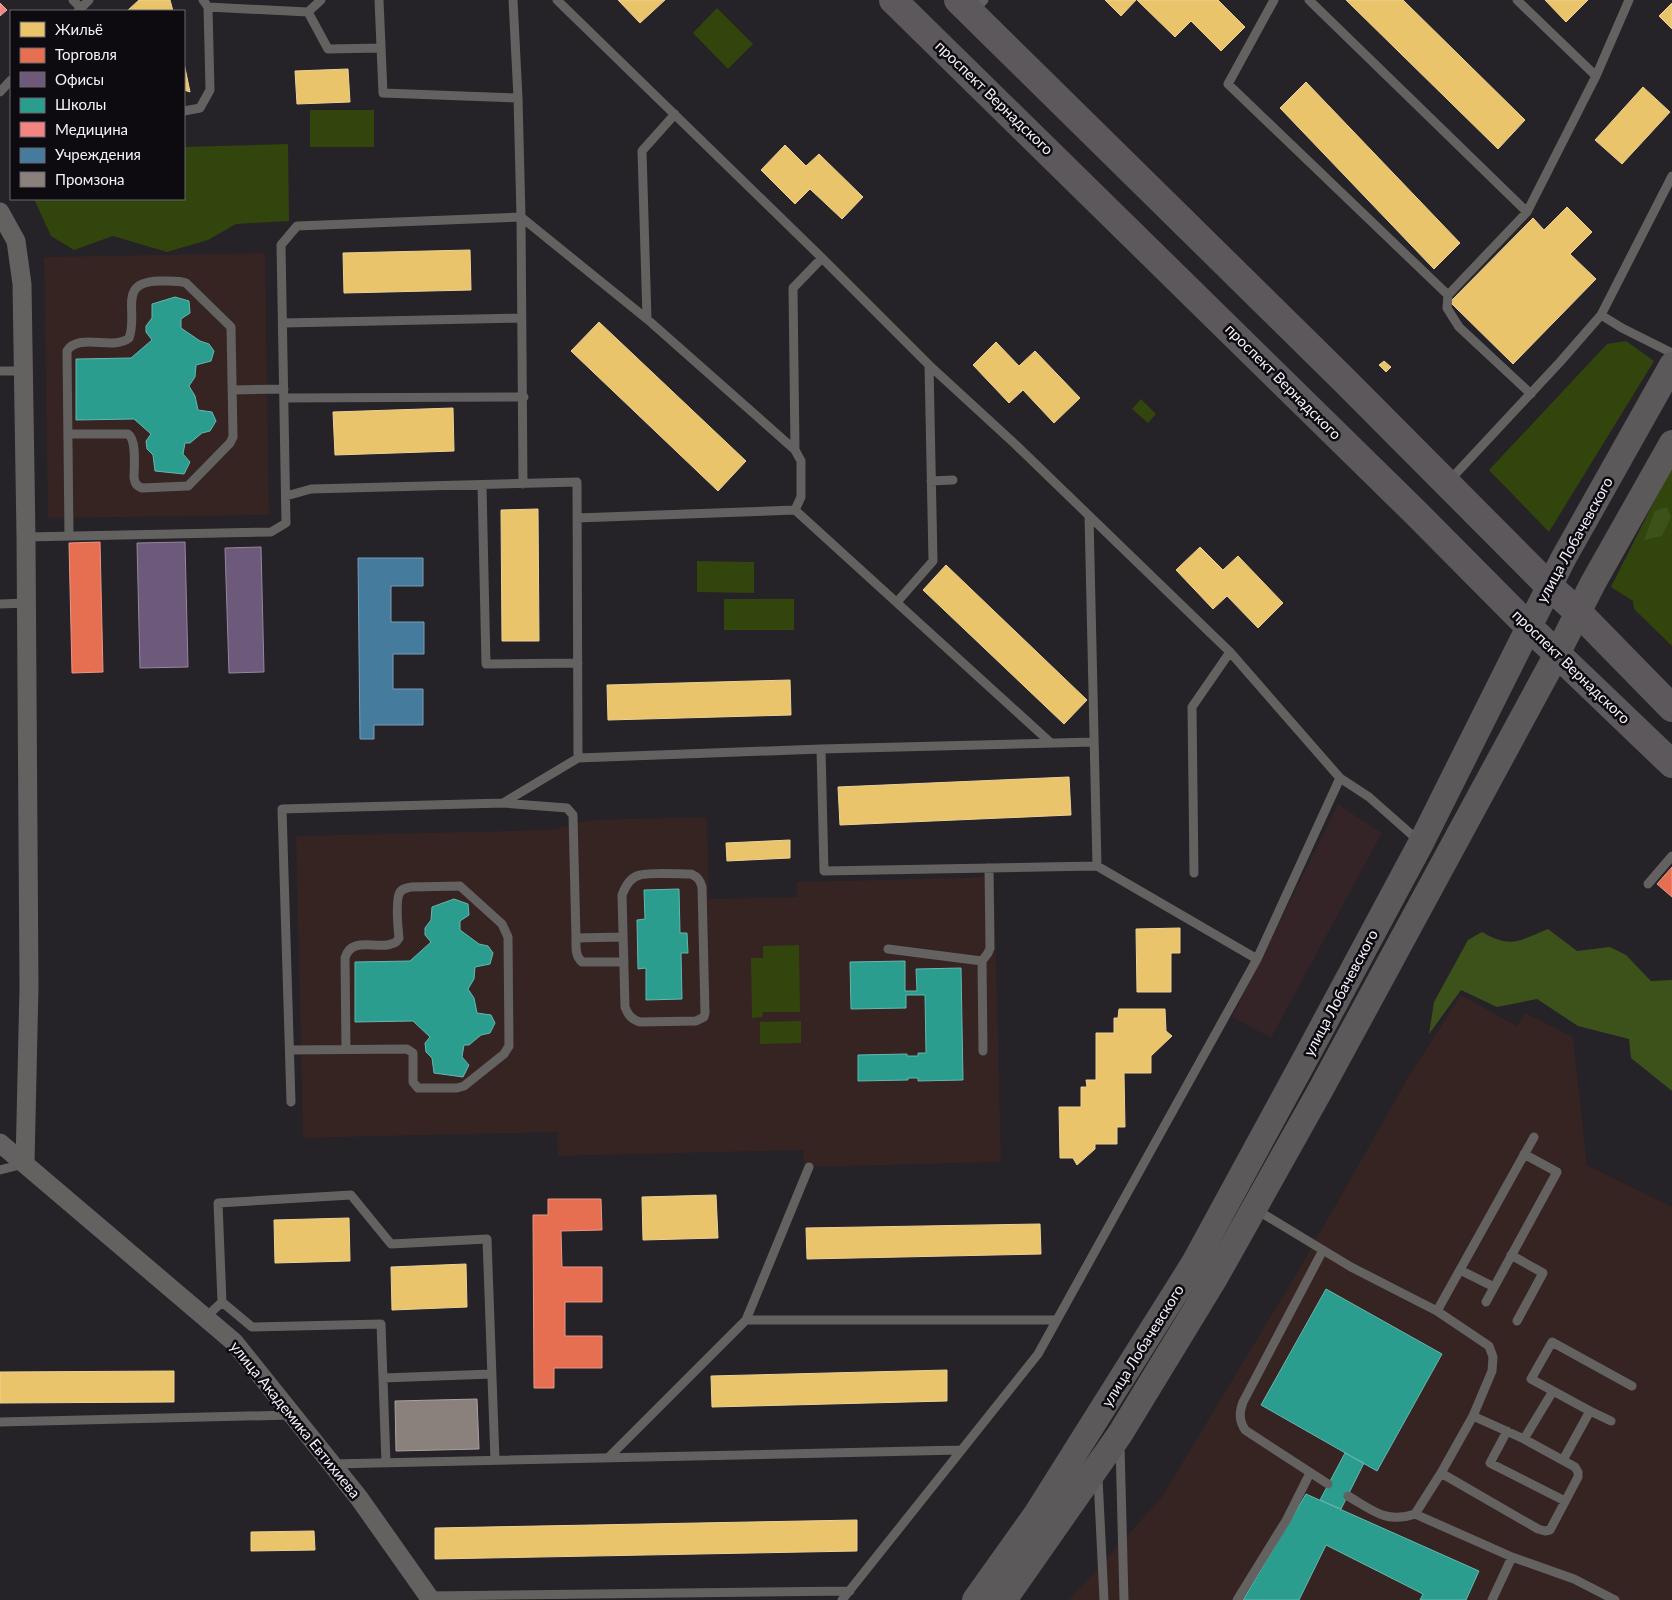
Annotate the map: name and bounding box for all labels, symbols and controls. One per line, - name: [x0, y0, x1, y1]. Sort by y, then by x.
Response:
- legend: [10, 10, 185, 200]
- text: Жильё: [55, 20, 103, 38]
- street label: проспект Вернадского: [932, 36, 1057, 158]
- text: Торговля: [55, 45, 117, 63]
- text: Офисы: [55, 70, 104, 88]
- text: Школы: [55, 95, 106, 113]
- text: Медицина: [55, 120, 128, 138]
- text: Учреждения: [55, 145, 141, 163]
- text: Промзона: [55, 170, 125, 188]
- street label: проспект Вернадского: [1222, 320, 1345, 443]
- street label: улица Лобачевского: [1532, 474, 1616, 605]
- street label: проспект Вернадского: [1509, 605, 1634, 727]
- street label: улица Лобачевского: [1299, 926, 1381, 1059]
- street label: улица Лобачевского: [1097, 1281, 1187, 1410]
- street label: улица Академика Евтихиева: [227, 1337, 365, 1501]

